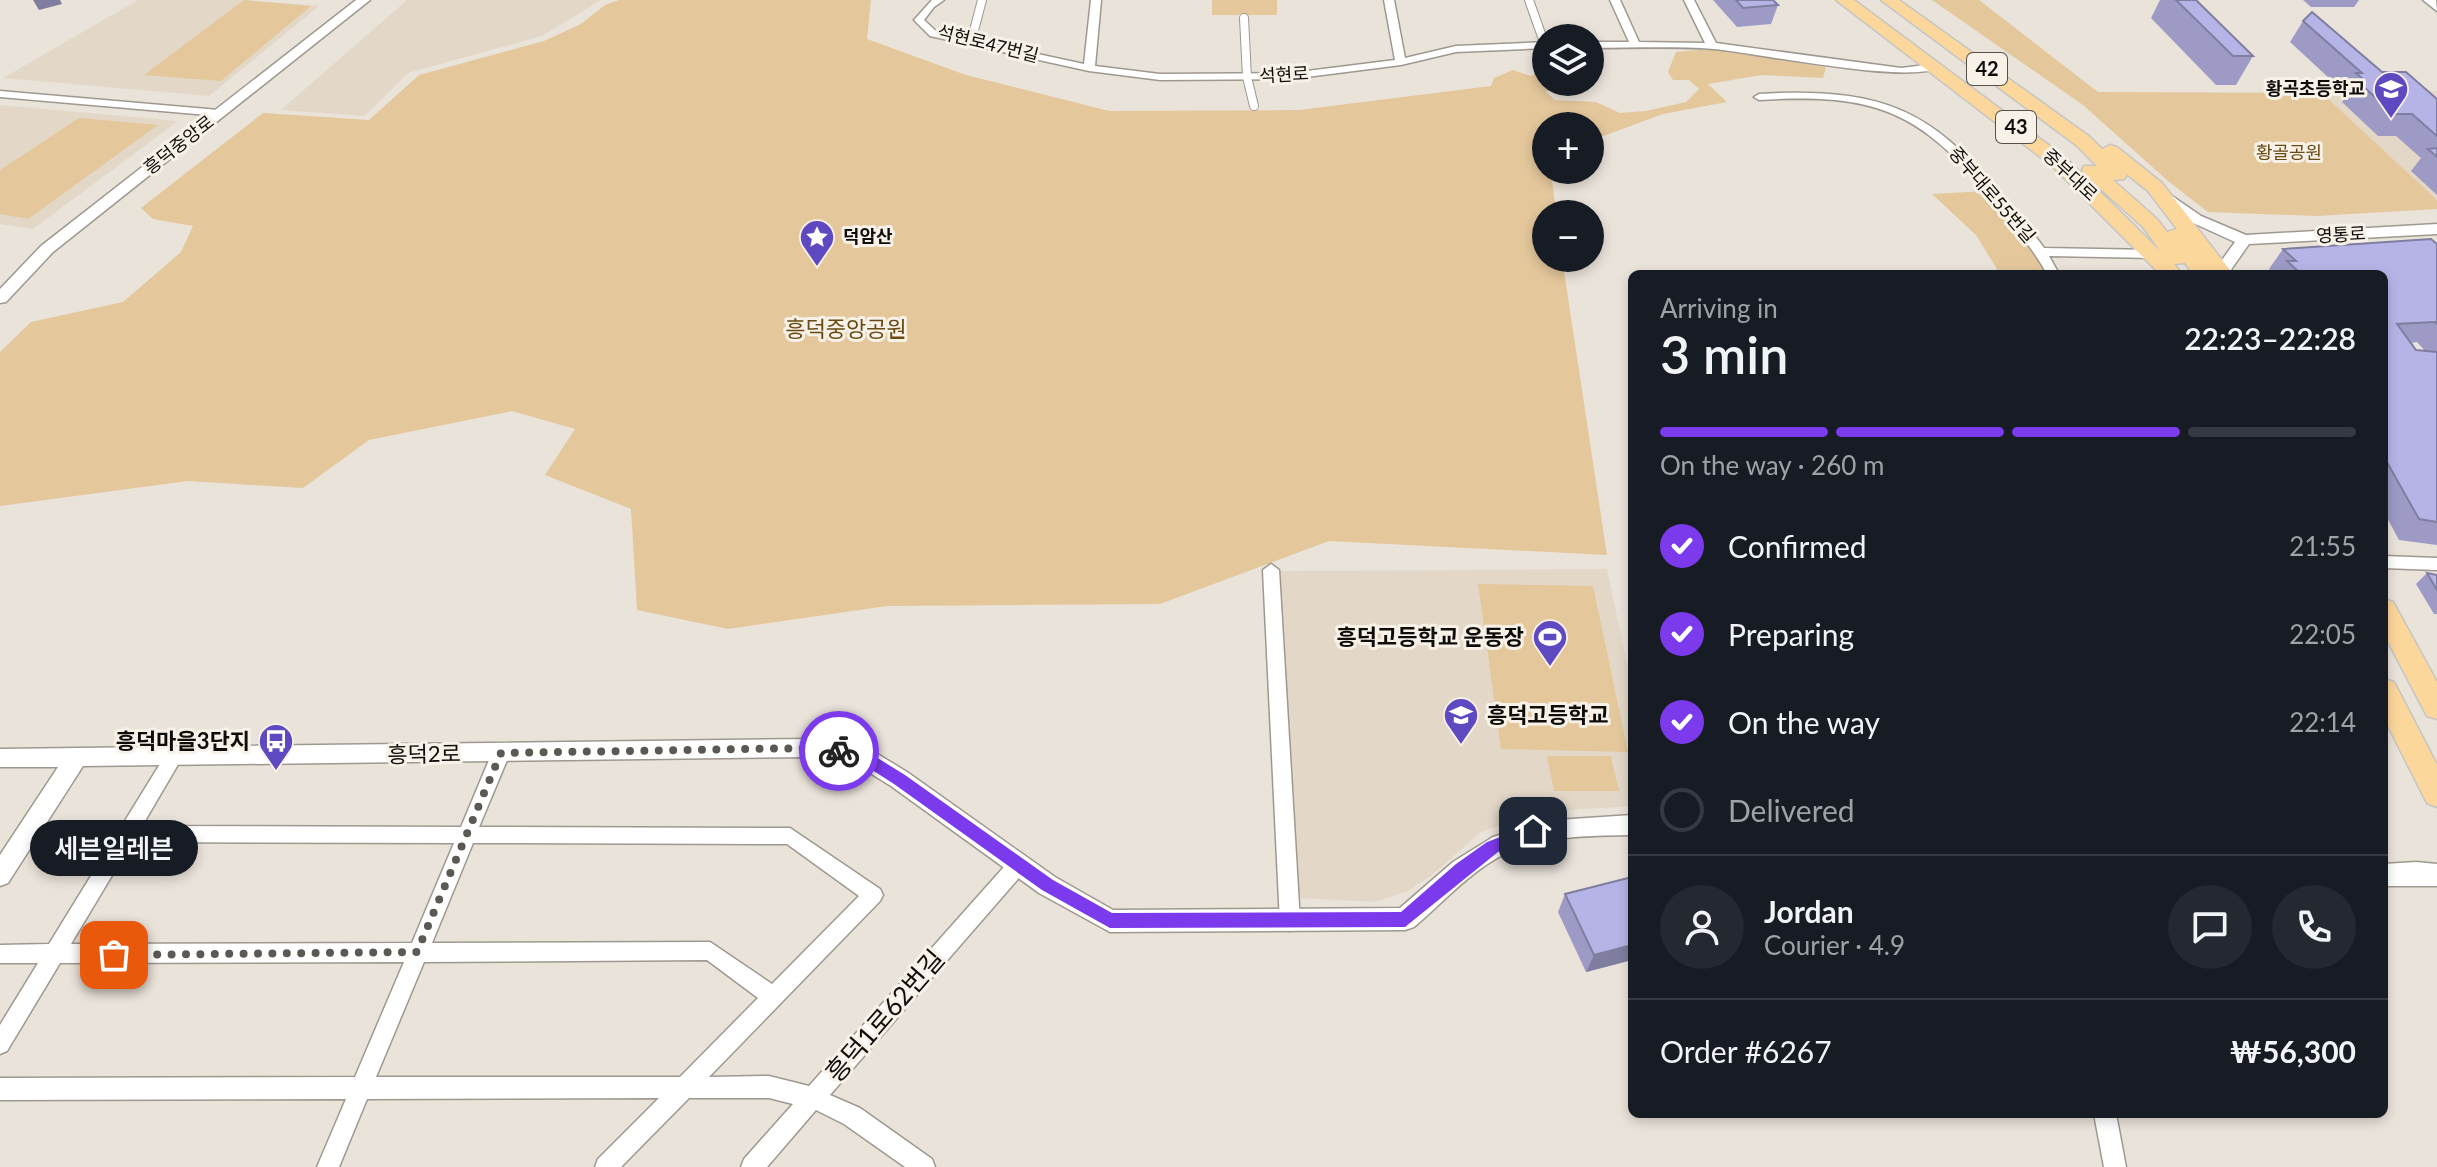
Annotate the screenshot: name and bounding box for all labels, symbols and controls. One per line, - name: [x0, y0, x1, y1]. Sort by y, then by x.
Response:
- street label: 석현로47번길: [935, 20, 1041, 66]
- map controls: [1532, 24, 1604, 272]
- button: layers: [1532, 24, 1604, 96]
- road number: 42: [1967, 53, 2007, 85]
- street label: 석현로: [1259, 62, 1309, 86]
- school or university icon: 황곡초등학교: [2372, 70, 2410, 120]
- place label: 황곡초등학교: [2266, 77, 2365, 99]
- street label: 흥덕중앙로: [139, 110, 218, 178]
- road number: 43: [1996, 111, 2036, 143]
- button: +: [1532, 112, 1604, 184]
- park label: 황골공원: [2256, 141, 2322, 163]
- street label: 중부대로55번길: [1945, 142, 2041, 247]
- street label: 중부대로: [2039, 144, 2102, 205]
- button: −: [1532, 200, 1604, 272]
- place icon: 덕암산: [798, 218, 836, 268]
- street label: 영통로: [2316, 222, 2366, 246]
- place label: 덕암산: [843, 225, 893, 247]
- text: Arriving in: [1660, 292, 1778, 324]
- park label: 흥덕중앙공원: [785, 315, 907, 342]
- text: 22:23–22:28: [2184, 320, 2356, 356]
- text: 3 min: [1660, 323, 1788, 385]
- text: On the way · 260 m: [1660, 449, 1884, 481]
- icon: check: [1660, 524, 1704, 568]
- text: Confirmed: [1728, 528, 1867, 564]
- text: 21:55: [2289, 530, 2356, 562]
- icon: check: [1660, 612, 1704, 656]
- text: Preparing: [1728, 616, 1854, 652]
- sports icon: 흥덕고등학교 운동장: [1531, 618, 1569, 668]
- text: 22:05: [2289, 618, 2356, 650]
- place label: 흥덕고등학교 운동장: [1336, 623, 1524, 650]
- school or university icon: 흥덕고등학교: [1442, 696, 1480, 746]
- icon: check: [1660, 700, 1704, 744]
- place label: 흥덕고등학교: [1487, 701, 1608, 728]
- text: On the way: [1728, 704, 1880, 740]
- text: 22:14: [2289, 706, 2356, 738]
- courier: [799, 711, 879, 791]
- bus stop icon: 흥덕마을3단지: [257, 722, 295, 772]
- place label: 흥덕마을3단지: [116, 727, 250, 754]
- icon: bike: [817, 729, 861, 773]
- street label: 흥덕2로: [387, 739, 461, 768]
- text: Delivered: [1728, 792, 1855, 828]
- pin: [1499, 797, 1567, 865]
- icon: home: [1511, 809, 1555, 853]
- callout: 세븐일레븐: [30, 819, 198, 875]
- text: 세븐일레븐: [54, 832, 174, 864]
- button: person: [1660, 885, 1744, 969]
- button: chat: [2168, 885, 2252, 969]
- button: phone: [2272, 885, 2356, 969]
- text: Jordan: [1764, 893, 1854, 929]
- pin: [80, 921, 148, 989]
- text: Courier · 4.9: [1764, 929, 1905, 961]
- icon: bag: [92, 933, 136, 977]
- street label: 흥덕1로62번길: [818, 943, 950, 1088]
- text: Order #6267: [1660, 1033, 1832, 1069]
- text: ₩56,300: [2230, 1033, 2356, 1069]

